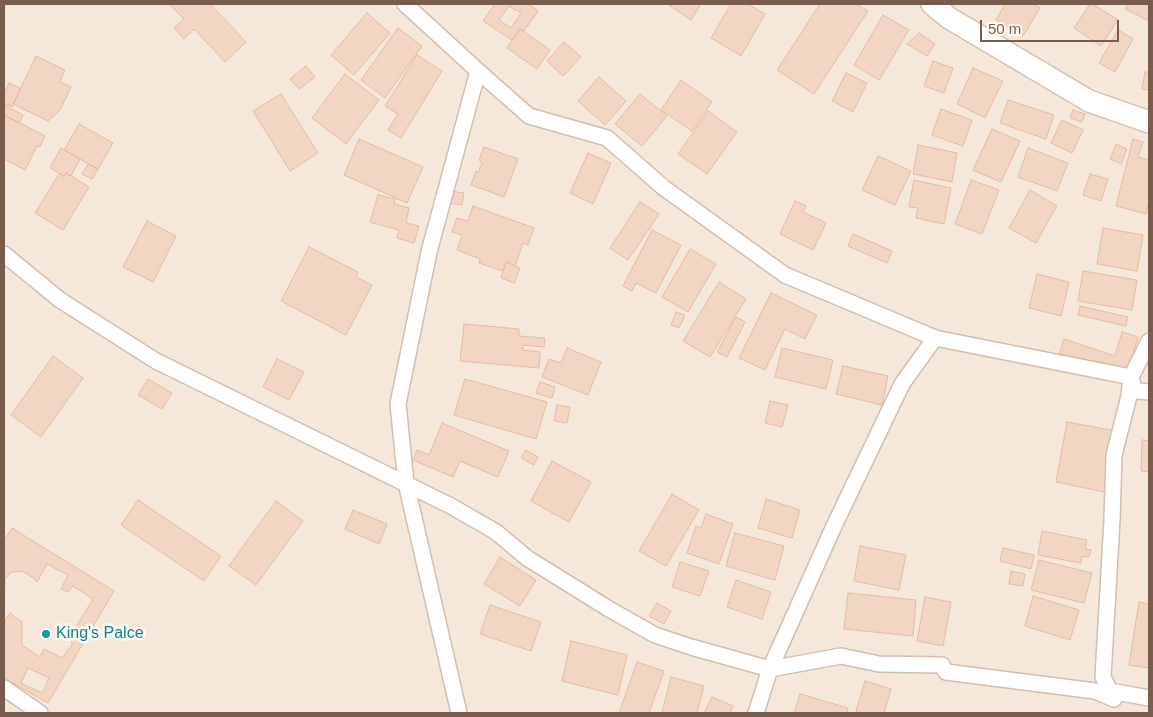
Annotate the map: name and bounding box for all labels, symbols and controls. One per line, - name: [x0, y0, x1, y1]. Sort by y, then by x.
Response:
- scale bar: [983, 10, 1122, 42]
- text: 50 m: [988, 20, 1021, 37]
- place label: King's Palce: [56, 624, 144, 644]
- marker: King's Palce: [40, 628, 52, 640]

